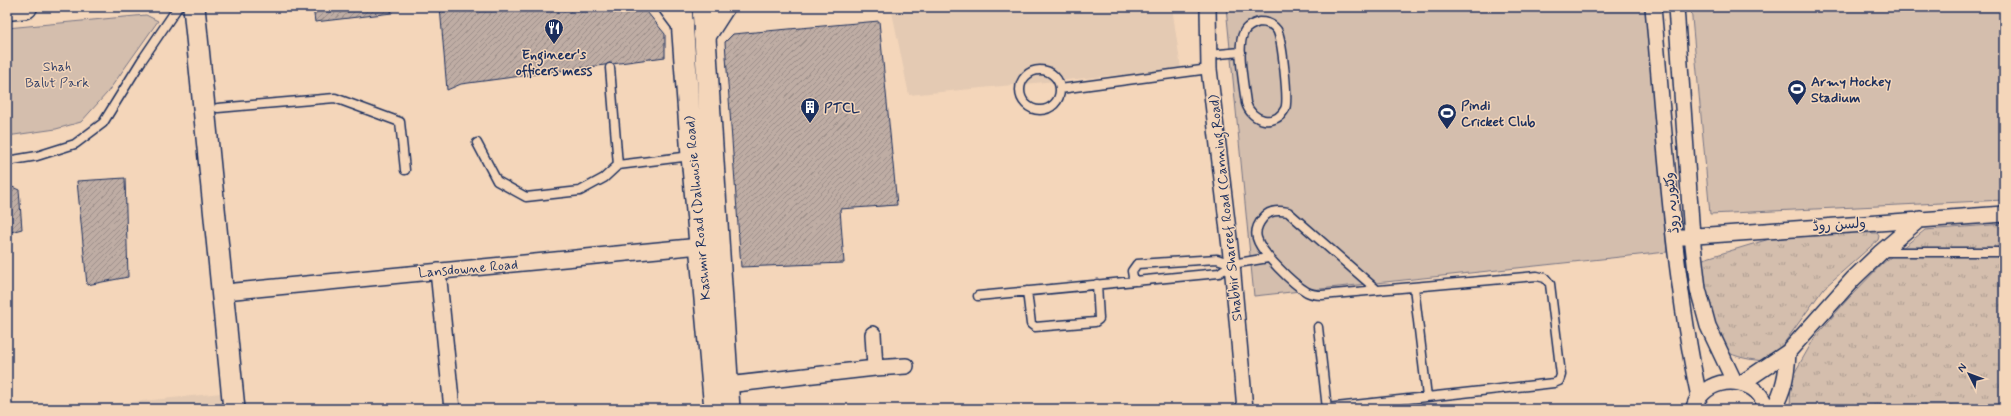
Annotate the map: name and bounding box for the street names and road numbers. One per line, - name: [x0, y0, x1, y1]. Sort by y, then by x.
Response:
- street label: Shabbir Shareef Road (Canning Road): [1205, 94, 1249, 322]
- street label: Kashmir Road (Dalhousie Road): [681, 115, 715, 301]
- street label: وکٹوریہ روڈ: [1660, 171, 1684, 234]
- street label: ولسن روڈ: [1812, 214, 1866, 236]
- street label: Lansdowne Road: [418, 256, 519, 282]

